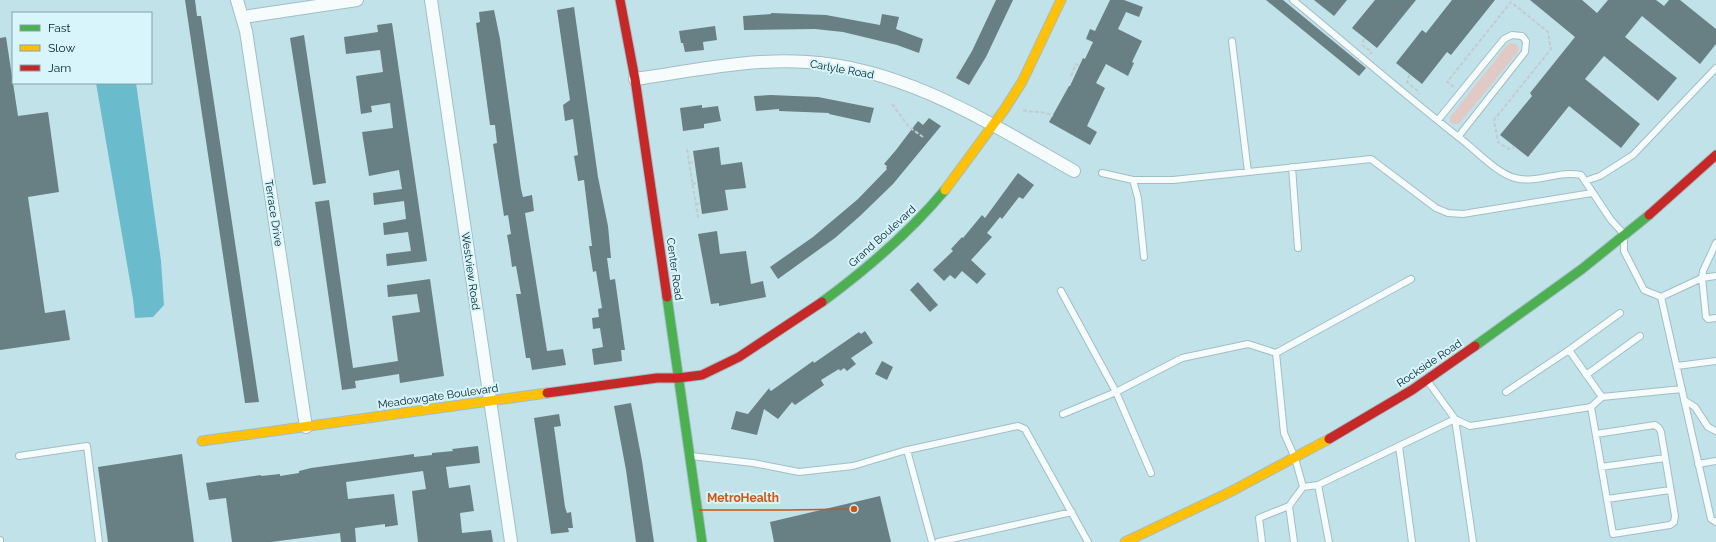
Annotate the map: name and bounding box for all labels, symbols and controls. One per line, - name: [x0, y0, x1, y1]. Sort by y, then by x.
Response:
- legend: [12, 12, 152, 84]
- text: Fast: [48, 21, 71, 35]
- text: Slow: [48, 41, 75, 55]
- street label: Carlyle Road: [809, 57, 875, 82]
- text: Jam: [48, 61, 71, 75]
- street label: Terrace Drive: [262, 179, 285, 248]
- street label: Grand Boulevard: [846, 203, 919, 270]
- street label: Westview Road: [459, 231, 482, 311]
- street label: Center Road: [664, 237, 685, 301]
- street label: Rockside Road: [1394, 337, 1464, 390]
- street label: Meadowgate Boulevard: [377, 382, 499, 411]
- callout: MetroHealth: [699, 486, 787, 510]
- text: MetroHealth: [707, 491, 779, 505]

